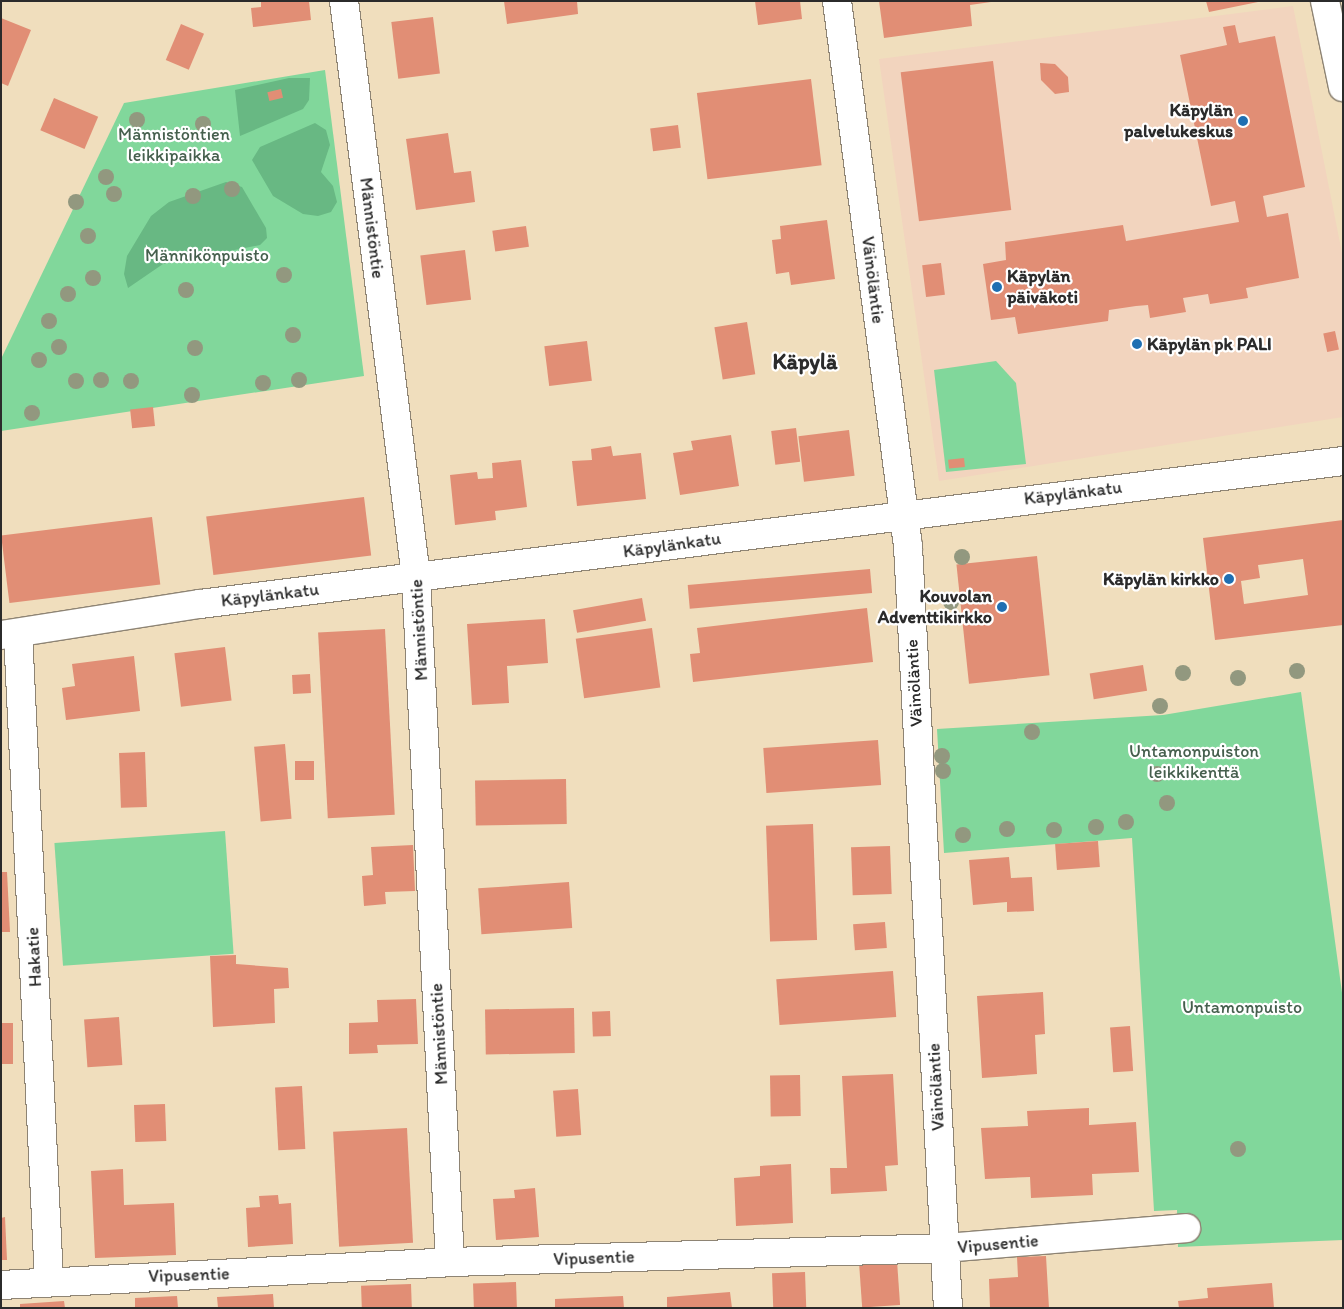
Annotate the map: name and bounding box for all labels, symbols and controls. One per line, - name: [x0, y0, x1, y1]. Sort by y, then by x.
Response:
- place label: Käpylän palvelukeskus: [1124, 100, 1233, 142]
- marker: Käpylän palvelukeskus: [1237, 115, 1249, 127]
- park label: Männistöntien leikkipaikka: [118, 124, 230, 166]
- street label: Männistöntie: [355, 176, 389, 280]
- street label: Väinöläntie: [857, 235, 889, 325]
- park label: Männikönpuisto: [145, 244, 269, 266]
- place label: Käpylän päiväkoti: [1007, 266, 1078, 308]
- marker: Käpylän päiväkoti: [991, 281, 1003, 293]
- place label: Käpylän pk PALI: [1147, 333, 1272, 355]
- marker: Käpylän pk PALI: [1131, 338, 1143, 350]
- district label: Käpylä: [772, 349, 838, 375]
- street label: Käpylänkatu: [1023, 476, 1123, 510]
- street label: Käpylänkatu: [622, 527, 722, 563]
- place label: Käpylän kirkko: [1103, 568, 1219, 590]
- marker: Käpylän kirkko: [1223, 573, 1235, 585]
- street label: Käpylänkatu: [220, 578, 320, 612]
- street label: Männistöntie: [406, 579, 432, 681]
- place label: Kouvolan Adventtikirkko: [878, 586, 992, 628]
- marker: Kouvolan Adventtikirkko: [996, 601, 1008, 613]
- street label: Väinöläntie: [901, 639, 927, 727]
- park label: Untamonpuiston leikkikenttä: [1129, 741, 1259, 784]
- street label: Hakatie: [22, 927, 46, 987]
- street label: Männistöntie: [426, 983, 452, 1085]
- park label: Untamonpuisto: [1182, 996, 1302, 1018]
- street label: Väinöläntie: [923, 1043, 949, 1131]
- street label: Vipusentie: [957, 1230, 1039, 1258]
- street label: Vipusentie: [553, 1246, 635, 1270]
- street label: Vipusentie: [148, 1263, 230, 1287]

